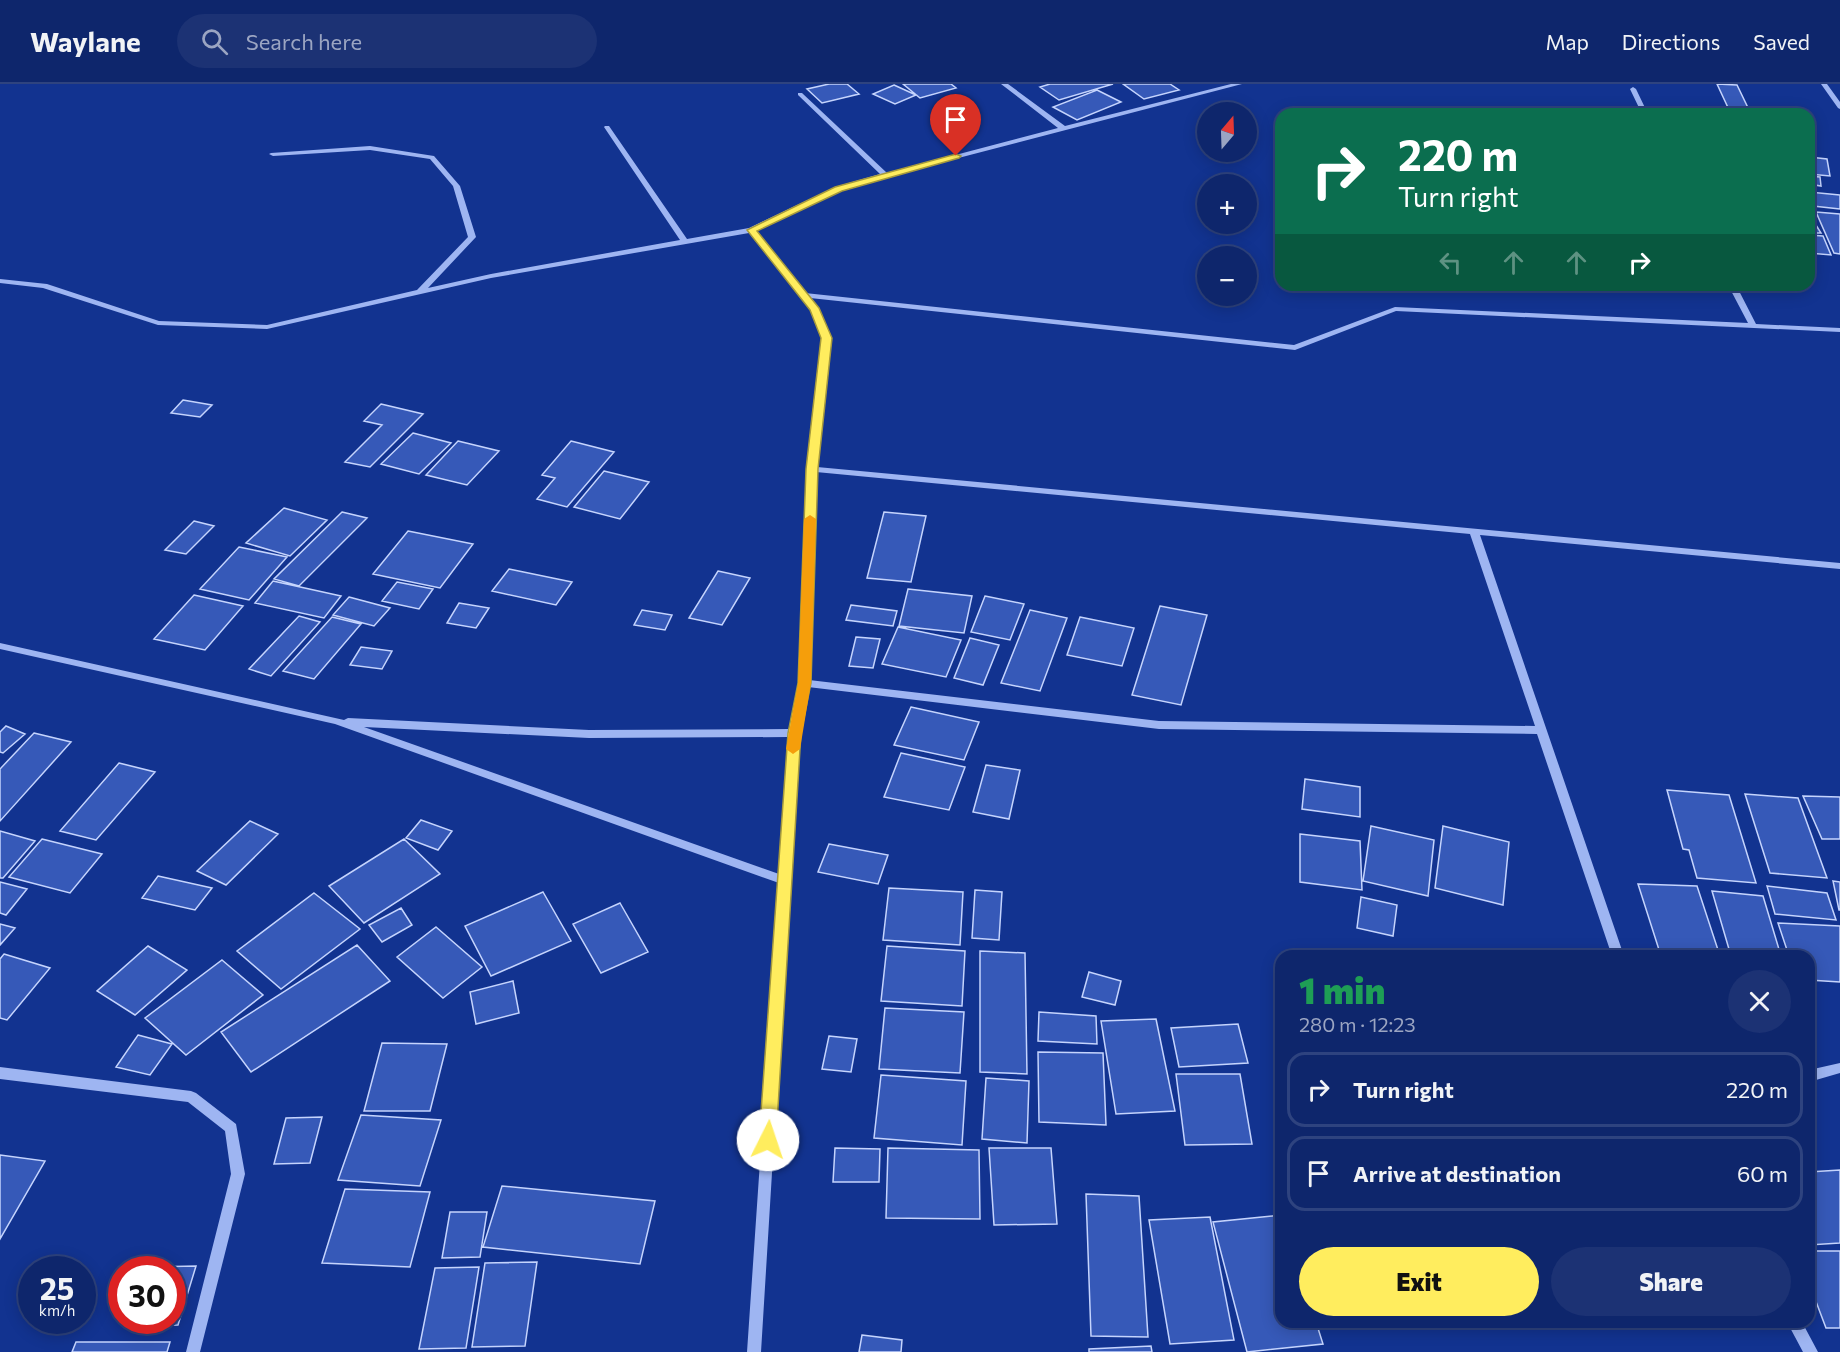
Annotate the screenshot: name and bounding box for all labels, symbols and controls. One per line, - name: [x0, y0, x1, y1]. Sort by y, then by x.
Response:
- search box: [177, 14, 597, 68]
- text: Waylane: [30, 24, 141, 58]
- icon: search: [198, 25, 231, 58]
- text: Search here: [246, 28, 362, 55]
- text: Map: [1546, 29, 1589, 54]
- text: Directions: [1622, 29, 1720, 54]
- text: Saved: [1753, 29, 1810, 54]
- pin: [930, 94, 981, 156]
- north arrow: [1197, 102, 1257, 162]
- map controls: [1197, 102, 1257, 306]
- icon: arrive: [939, 103, 972, 136]
- text: 220 m: [1398, 128, 1518, 180]
- icon: right: [1299, 132, 1377, 210]
- button: +: [1197, 174, 1257, 234]
- text: Turn right: [1398, 180, 1518, 213]
- button: −: [1197, 246, 1257, 306]
- icon: left: [1434, 246, 1467, 279]
- icon: ahead: [1497, 246, 1530, 279]
- icon: ahead: [1560, 246, 1593, 279]
- icon: right: [1623, 246, 1656, 279]
- text: 1 min: [1299, 967, 1385, 1011]
- button: close: [1728, 970, 1791, 1033]
- text: 280 m · 12:23: [1299, 1012, 1416, 1036]
- icon: right: [1302, 1073, 1335, 1106]
- text: Turn right: [1353, 1076, 1454, 1103]
- text: 220 m: [1726, 1076, 1788, 1103]
- position arrow: [736, 1108, 800, 1172]
- icon: arrive: [1302, 1157, 1335, 1190]
- text: Arrive at destination: [1353, 1160, 1561, 1187]
- text: 60 m: [1737, 1160, 1788, 1187]
- button: Exit: [1299, 1247, 1539, 1316]
- button: Share: [1551, 1247, 1791, 1316]
- speed limit sign: 30: [108, 1256, 186, 1334]
- text: 25: [40, 1269, 74, 1306]
- text: km/h: [39, 1301, 75, 1319]

